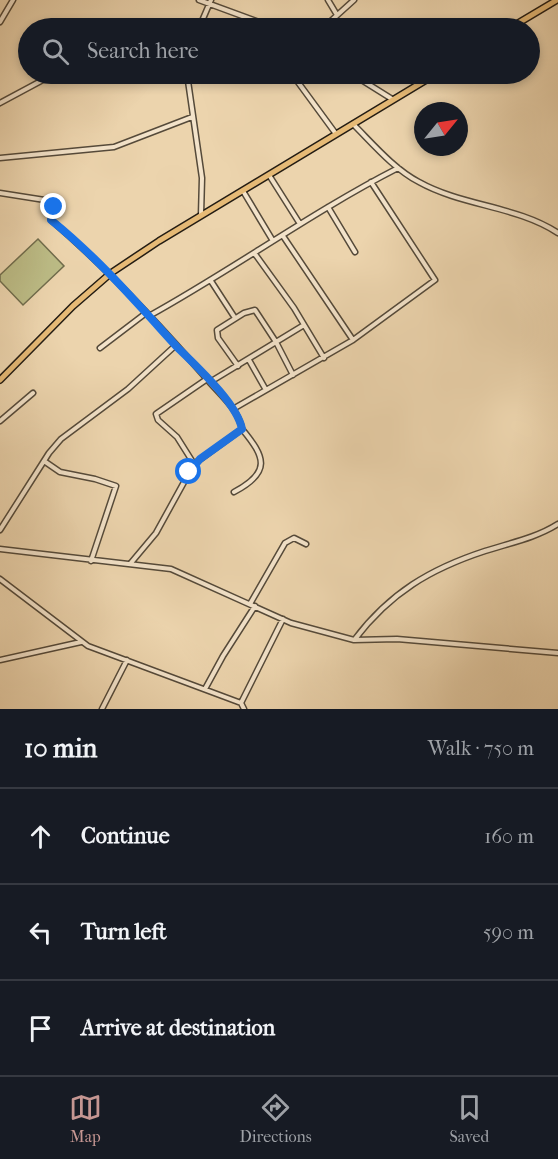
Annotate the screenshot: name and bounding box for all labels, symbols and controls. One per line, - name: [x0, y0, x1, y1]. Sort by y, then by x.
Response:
- search box: [18, 18, 540, 84]
- icon: search: [39, 35, 72, 68]
- text: Search here: [87, 38, 199, 64]
- north arrow: [414, 102, 468, 156]
- route end: [40, 193, 66, 219]
- route start: [175, 458, 201, 484]
- text: 10 min: [24, 733, 97, 764]
- text: Walk · 750 m: [428, 737, 534, 760]
- icon: ahead: [24, 820, 57, 853]
- text: Continue: [81, 823, 170, 849]
- text: 160 m: [484, 825, 534, 848]
- icon: left: [24, 916, 57, 949]
- text: Turn left: [81, 919, 167, 945]
- text: 590 m: [483, 921, 534, 944]
- icon: arrive: [24, 1012, 57, 1045]
- text: Arrive at destination: [81, 1015, 275, 1041]
- tab: Map: [69, 1091, 102, 1146]
- tab: Directions: [240, 1091, 312, 1146]
- tab: Saved: [449, 1091, 489, 1146]

